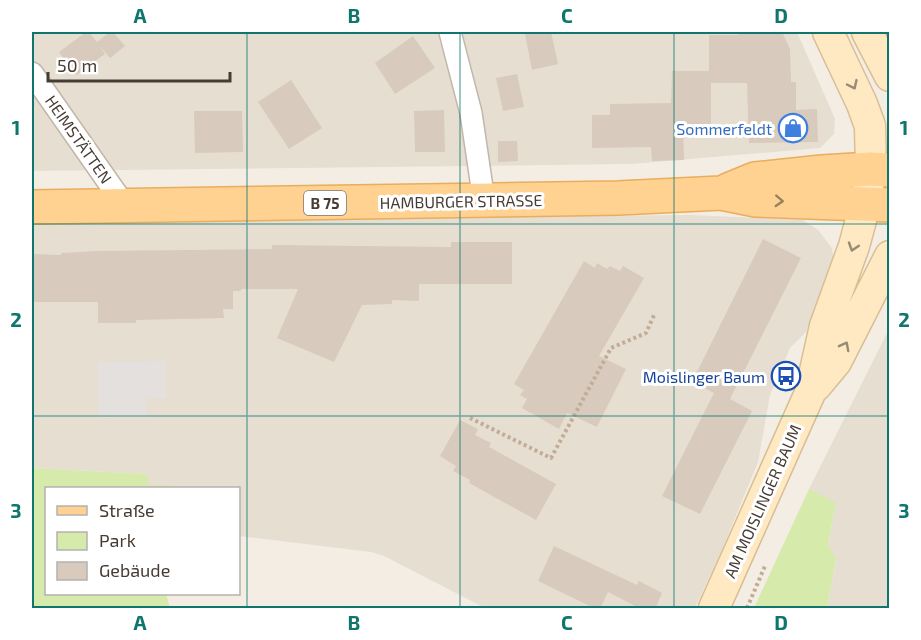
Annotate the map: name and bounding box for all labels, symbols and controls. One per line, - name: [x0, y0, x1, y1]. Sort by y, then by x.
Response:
- text: A: [133, 3, 147, 27]
- text: B: [348, 3, 360, 27]
- text: C: [561, 3, 573, 27]
- text: D: [774, 3, 788, 27]
- scale bar: [48, 45, 230, 83]
- text: 50 m: [57, 54, 97, 76]
- one-way arrow: [845, 78, 857, 89]
- street label: HEIMSTÄTTEN: [42, 91, 116, 187]
- shop icon: Sommerfeldt: [777, 112, 809, 144]
- text: 1: [12, 115, 20, 139]
- text: 1: [900, 115, 908, 139]
- place label: Sommerfeldt: [676, 119, 772, 138]
- street label: HAMBURGER STRASSE: [380, 190, 543, 212]
- road number: B 75: [304, 191, 346, 215]
- one-way arrow: [774, 194, 783, 207]
- one-way arrow: [848, 241, 861, 252]
- text: 2: [10, 307, 22, 331]
- text: 2: [898, 307, 910, 331]
- one-way arrow: [838, 342, 849, 352]
- bus stop icon: Moislinger Baum: [770, 360, 802, 392]
- place label: Moislinger Baum: [643, 367, 765, 386]
- street label: AM MOISLINGER BAUM: [720, 421, 804, 581]
- legend: [45, 487, 240, 595]
- text: 3: [10, 498, 22, 522]
- text: 3: [898, 498, 910, 522]
- text: Straße: [99, 499, 155, 521]
- text: Park: [99, 529, 136, 551]
- text: Gebäude: [99, 559, 170, 581]
- text: A: [133, 610, 147, 634]
- text: B: [348, 610, 360, 634]
- text: C: [561, 610, 573, 634]
- text: D: [774, 610, 788, 634]

